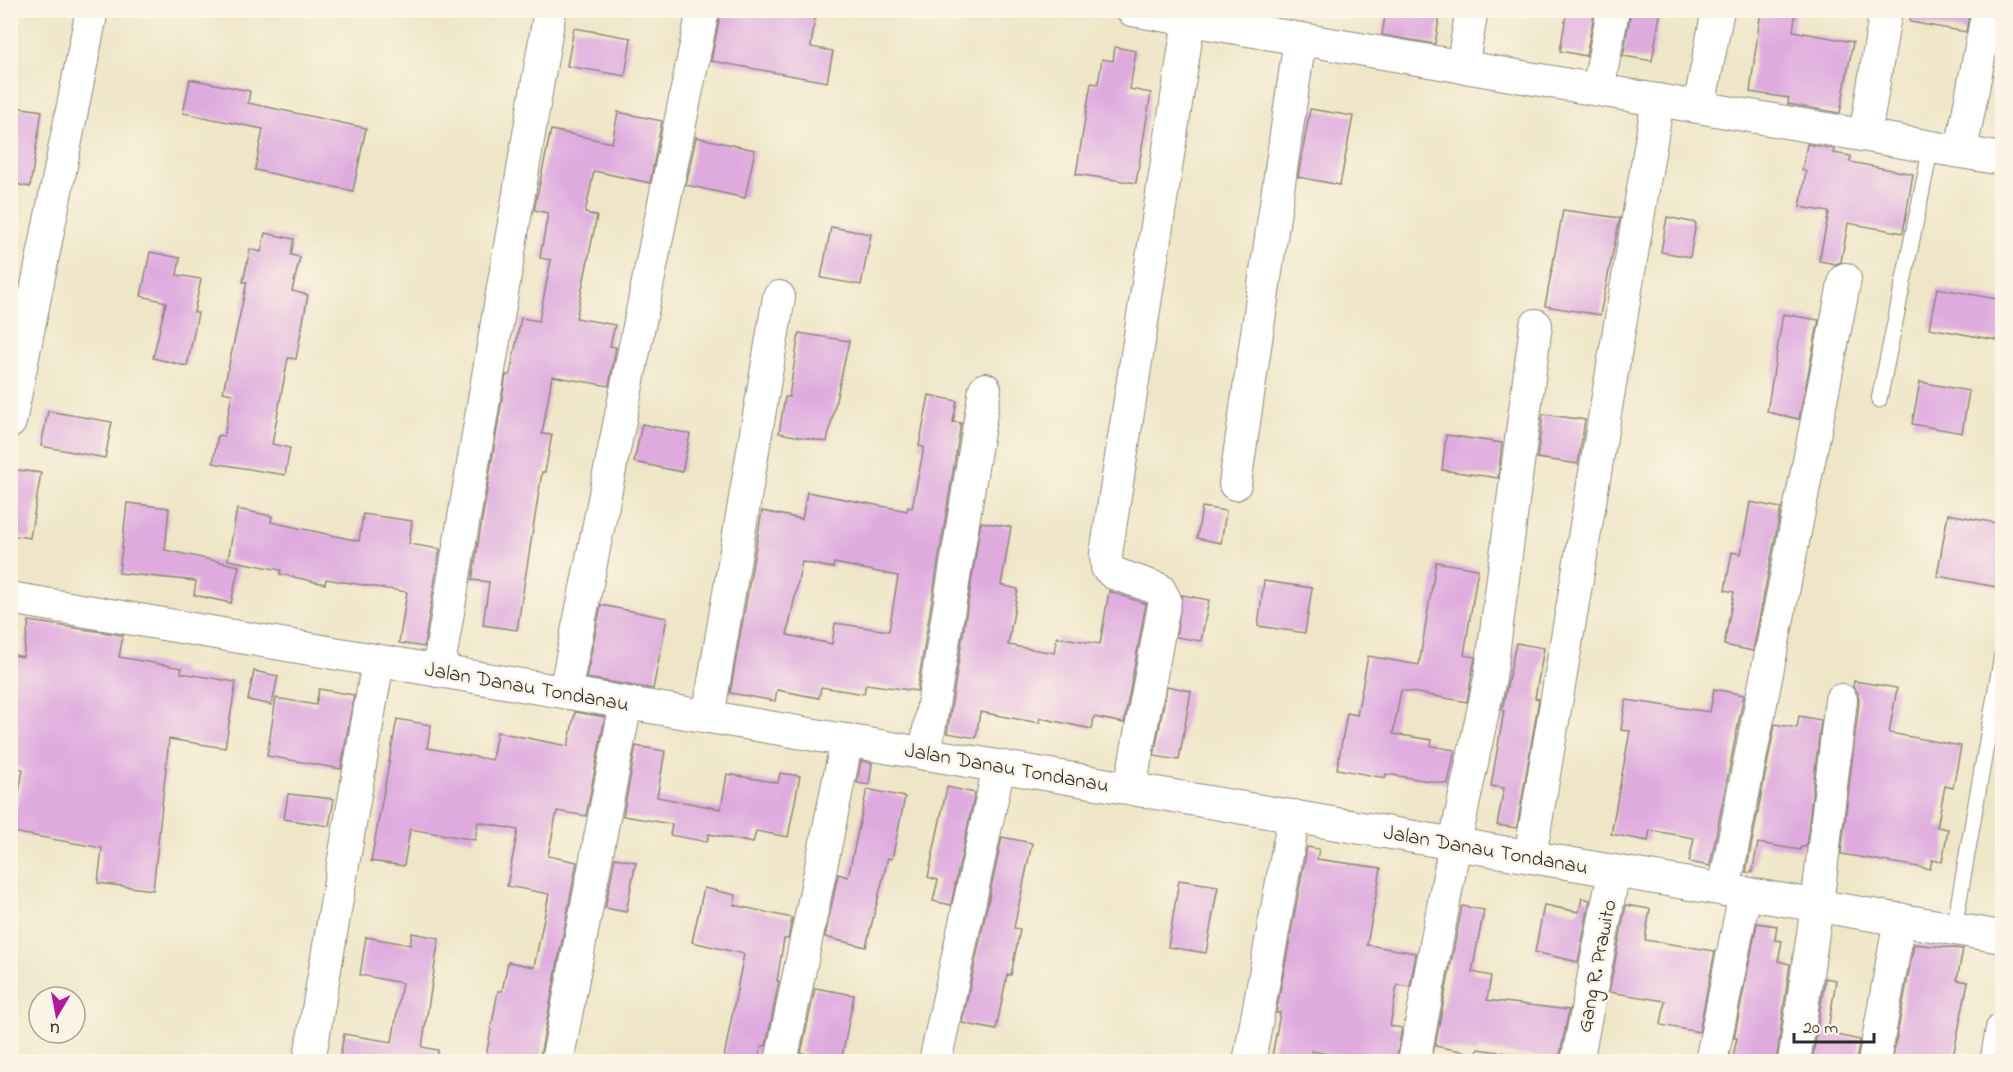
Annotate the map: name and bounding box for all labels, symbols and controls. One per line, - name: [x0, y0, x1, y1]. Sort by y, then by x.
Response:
- street label: Jalan Danau Tondanau: [422, 655, 631, 721]
- street label: Jalan Danau Tondanau: [902, 736, 1111, 802]
- street label: Jalan Danau Tondanau: [1381, 818, 1590, 884]
- street label: Gang R. Prawito: [1570, 897, 1628, 1036]
- north arrow: [27, 985, 87, 1045]
- scale bar: [1794, 1006, 1874, 1044]
- text: U: [48, 1015, 62, 1040]
- text: 20 m: [1803, 1016, 1838, 1042]

